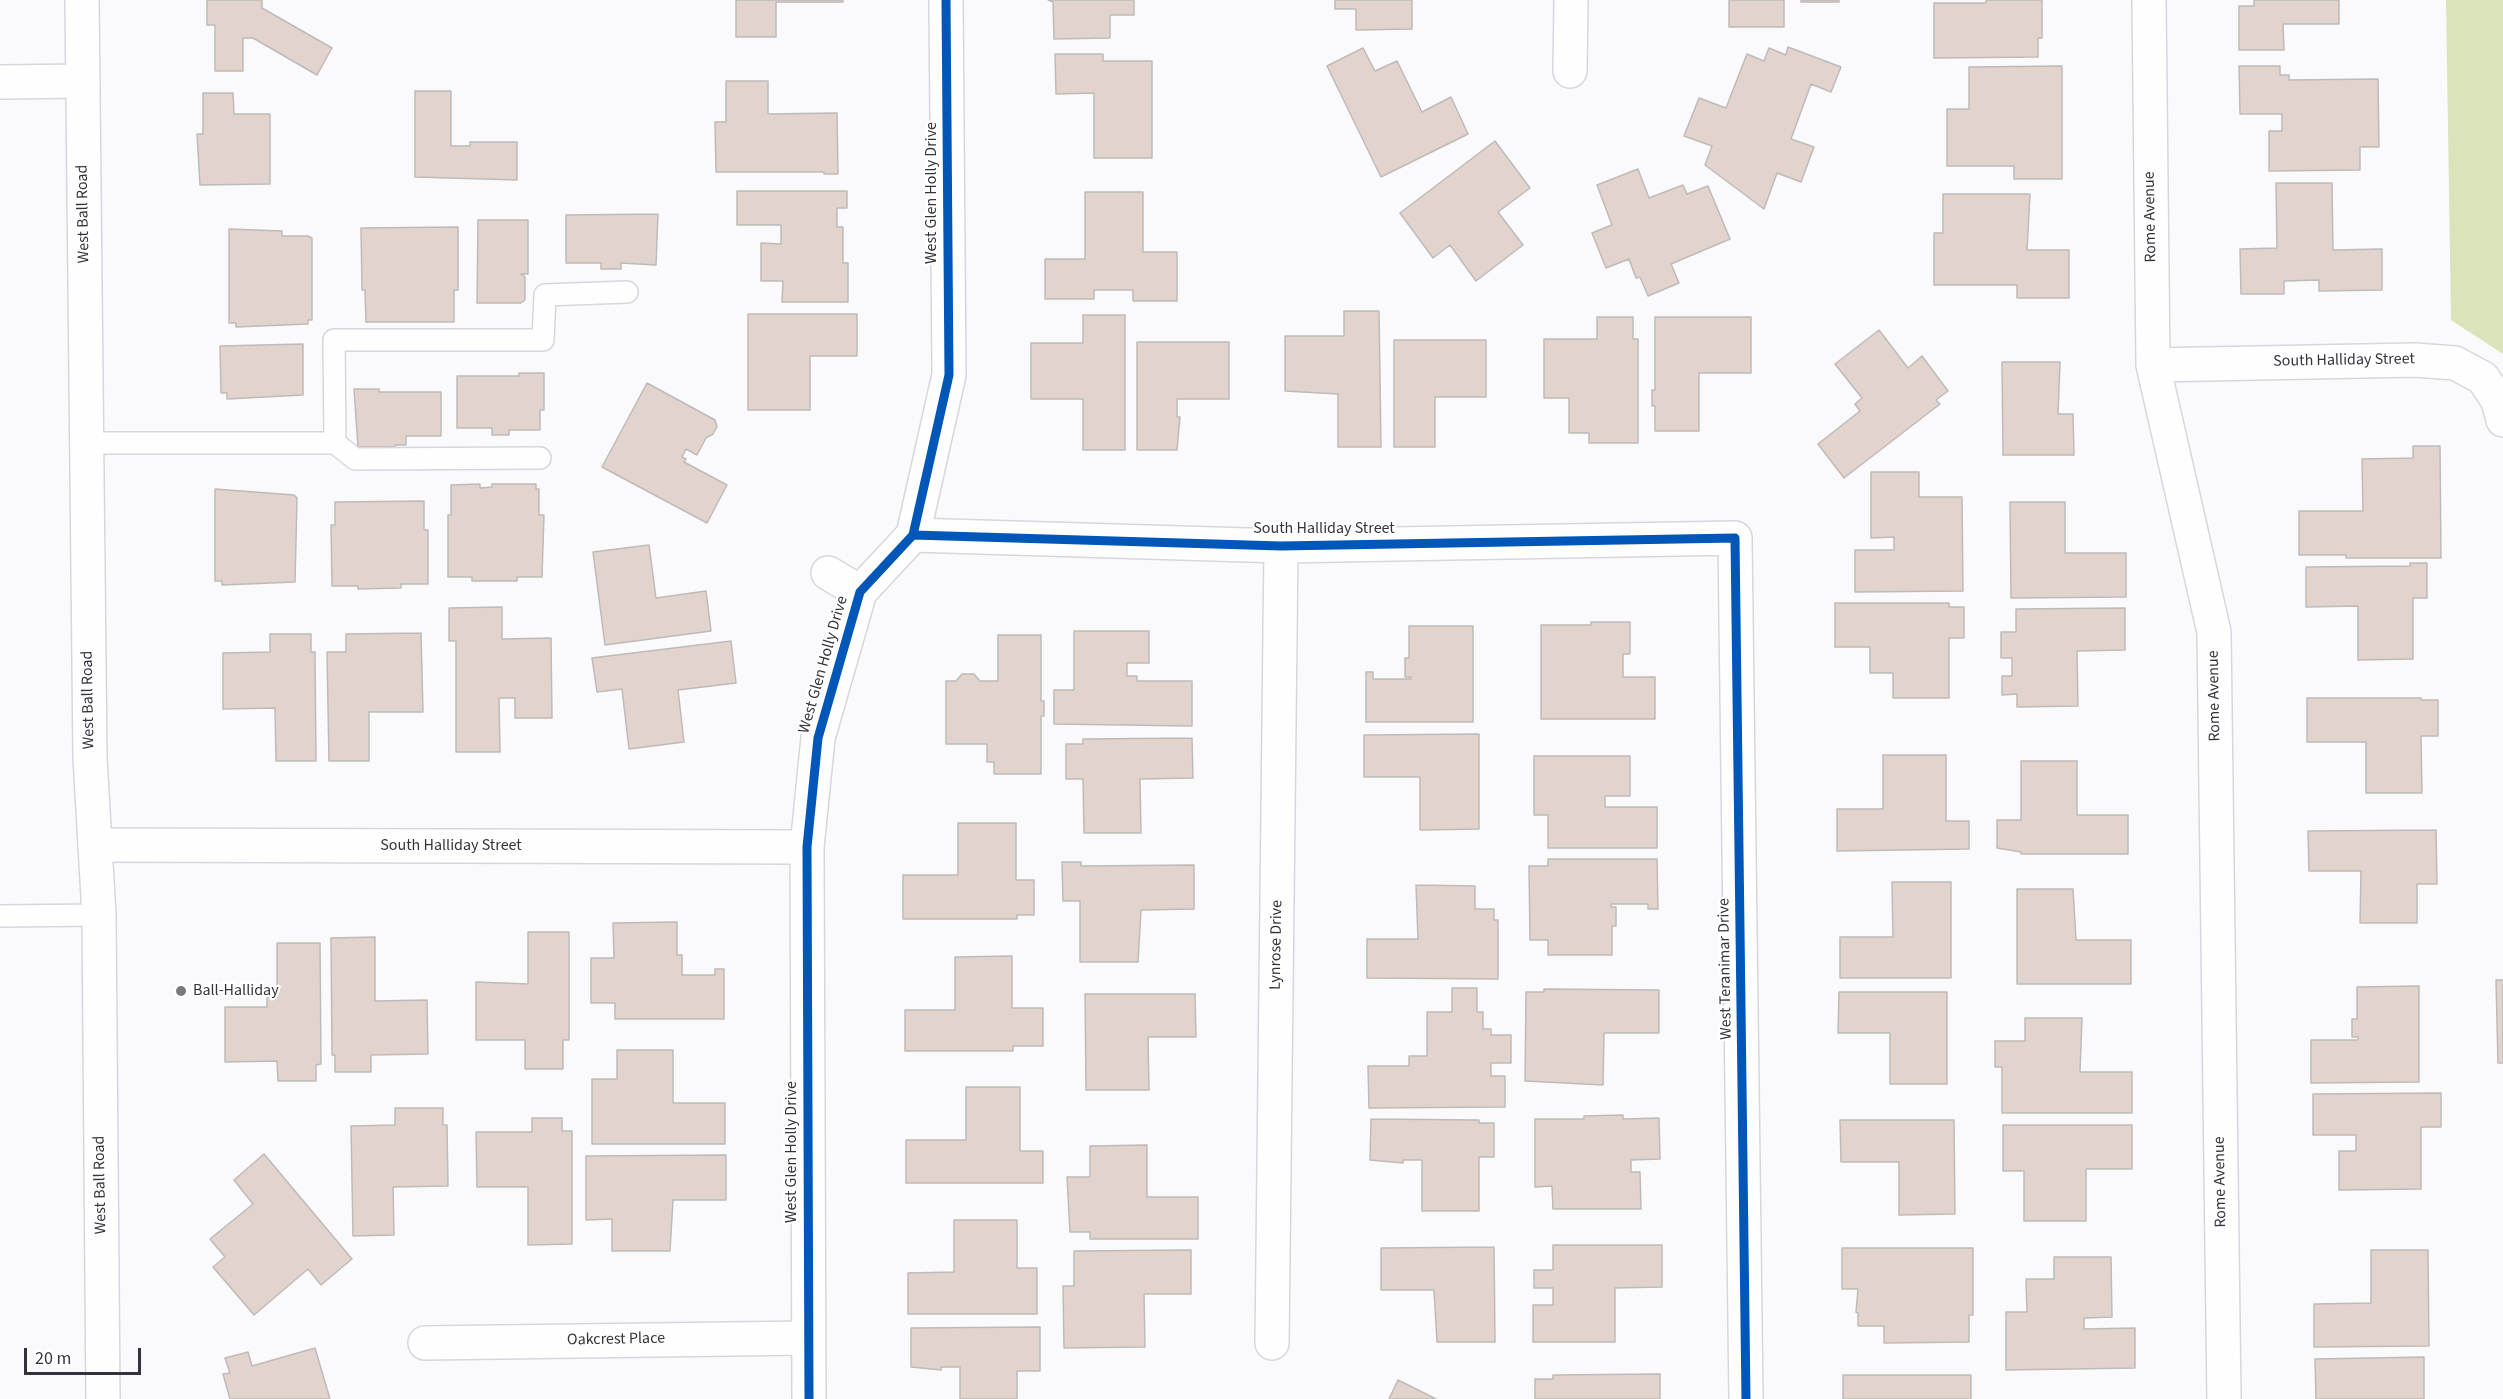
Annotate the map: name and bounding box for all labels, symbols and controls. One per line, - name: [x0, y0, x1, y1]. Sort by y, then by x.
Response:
- street label: West Glen Holly Drive: [922, 122, 942, 264]
- street label: West Ball Road: [74, 165, 94, 263]
- street label: Rome Avenue: [2141, 171, 2161, 263]
- street label: South Halliday Street: [2273, 350, 2415, 372]
- street label: South Halliday Street: [1253, 519, 1395, 539]
- street label: West Glen Holly Drive: [795, 594, 853, 736]
- street label: Rome Avenue: [2205, 650, 2225, 742]
- street label: West Ball Road: [79, 651, 99, 749]
- street label: South Halliday Street: [380, 836, 522, 856]
- street label: West Teranimar Drive: [1715, 898, 1737, 1040]
- street label: Lynrose Drive: [1267, 900, 1287, 990]
- place label: Ball-Halliday: [193, 981, 279, 1001]
- marker: Ball-Halliday: [174, 984, 188, 998]
- street label: West Glen Holly Drive: [782, 1081, 802, 1223]
- street label: West Ball Road: [91, 1136, 111, 1234]
- street label: Rome Avenue: [2211, 1136, 2231, 1228]
- street label: Oakcrest Place: [567, 1330, 665, 1350]
- scale bar: [27, 1336, 144, 1374]
- text: 20 m: [35, 1346, 71, 1371]

